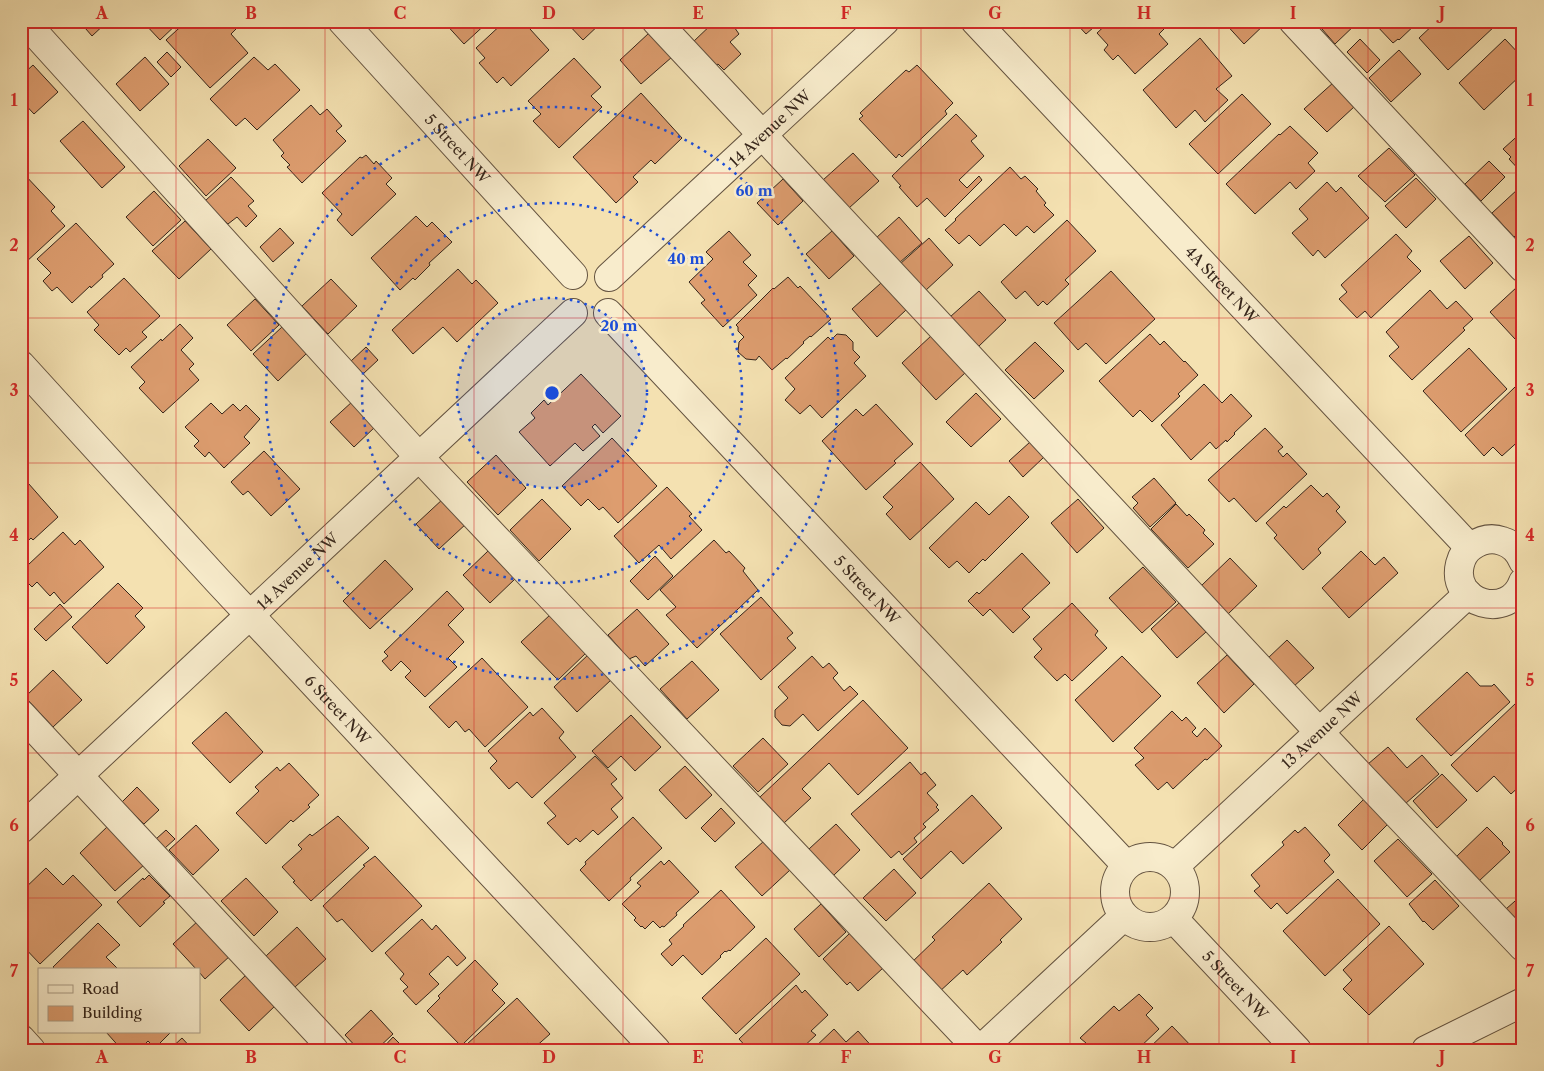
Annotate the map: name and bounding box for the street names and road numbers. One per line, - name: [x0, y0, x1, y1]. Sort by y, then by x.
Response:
- street label: 14 Avenue NW: [725, 85, 815, 171]
- street label: 5 Street NW: [421, 109, 495, 187]
- street label: 4A Street NW: [1181, 242, 1263, 327]
- street label: 14 Avenue NW: [252, 528, 342, 614]
- street label: 5 Street NW: [830, 551, 905, 628]
- street label: 6 Street NW: [301, 671, 375, 749]
- street label: 13 Avenue NW: [1277, 687, 1367, 772]
- street label: 5 Street NW: [1199, 946, 1273, 1023]

